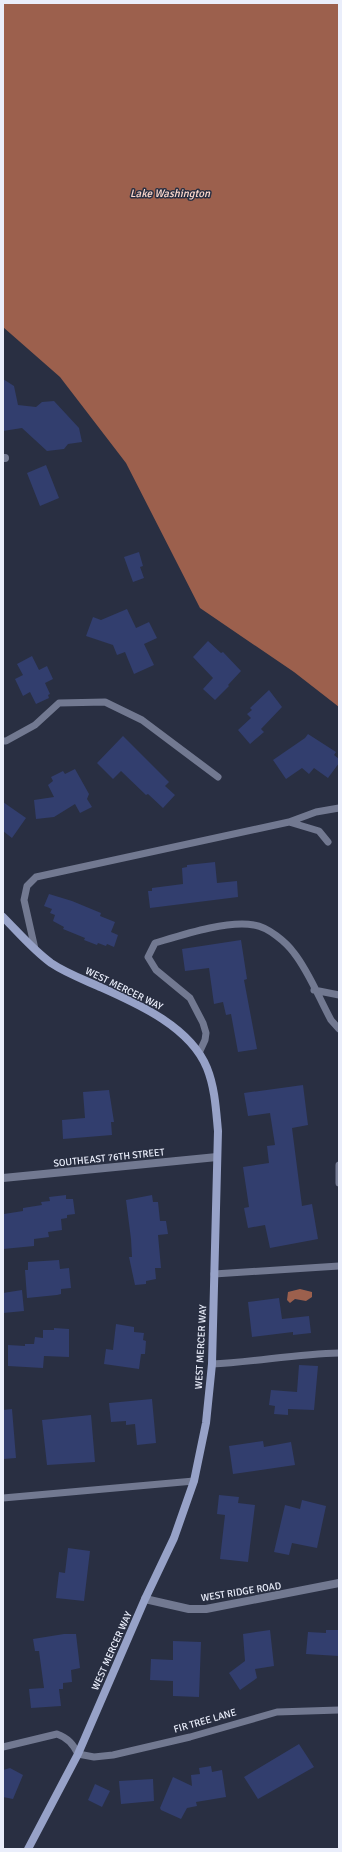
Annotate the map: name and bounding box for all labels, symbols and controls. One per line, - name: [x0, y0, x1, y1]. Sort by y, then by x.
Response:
- water label: Lake Washington: [130, 187, 211, 200]
- street label: WEST MERCER WAY: [83, 965, 165, 1013]
- street label: SOUTHEAST 76TH STREET: [53, 1146, 165, 1170]
- street label: WEST MERCER WAY: [193, 1304, 209, 1390]
- street label: WEST RIDGE ROAD: [200, 1580, 282, 1604]
- street label: WEST MERCER WAY: [89, 1610, 135, 1692]
- street label: FIR TREE LANE: [172, 1706, 238, 1736]

